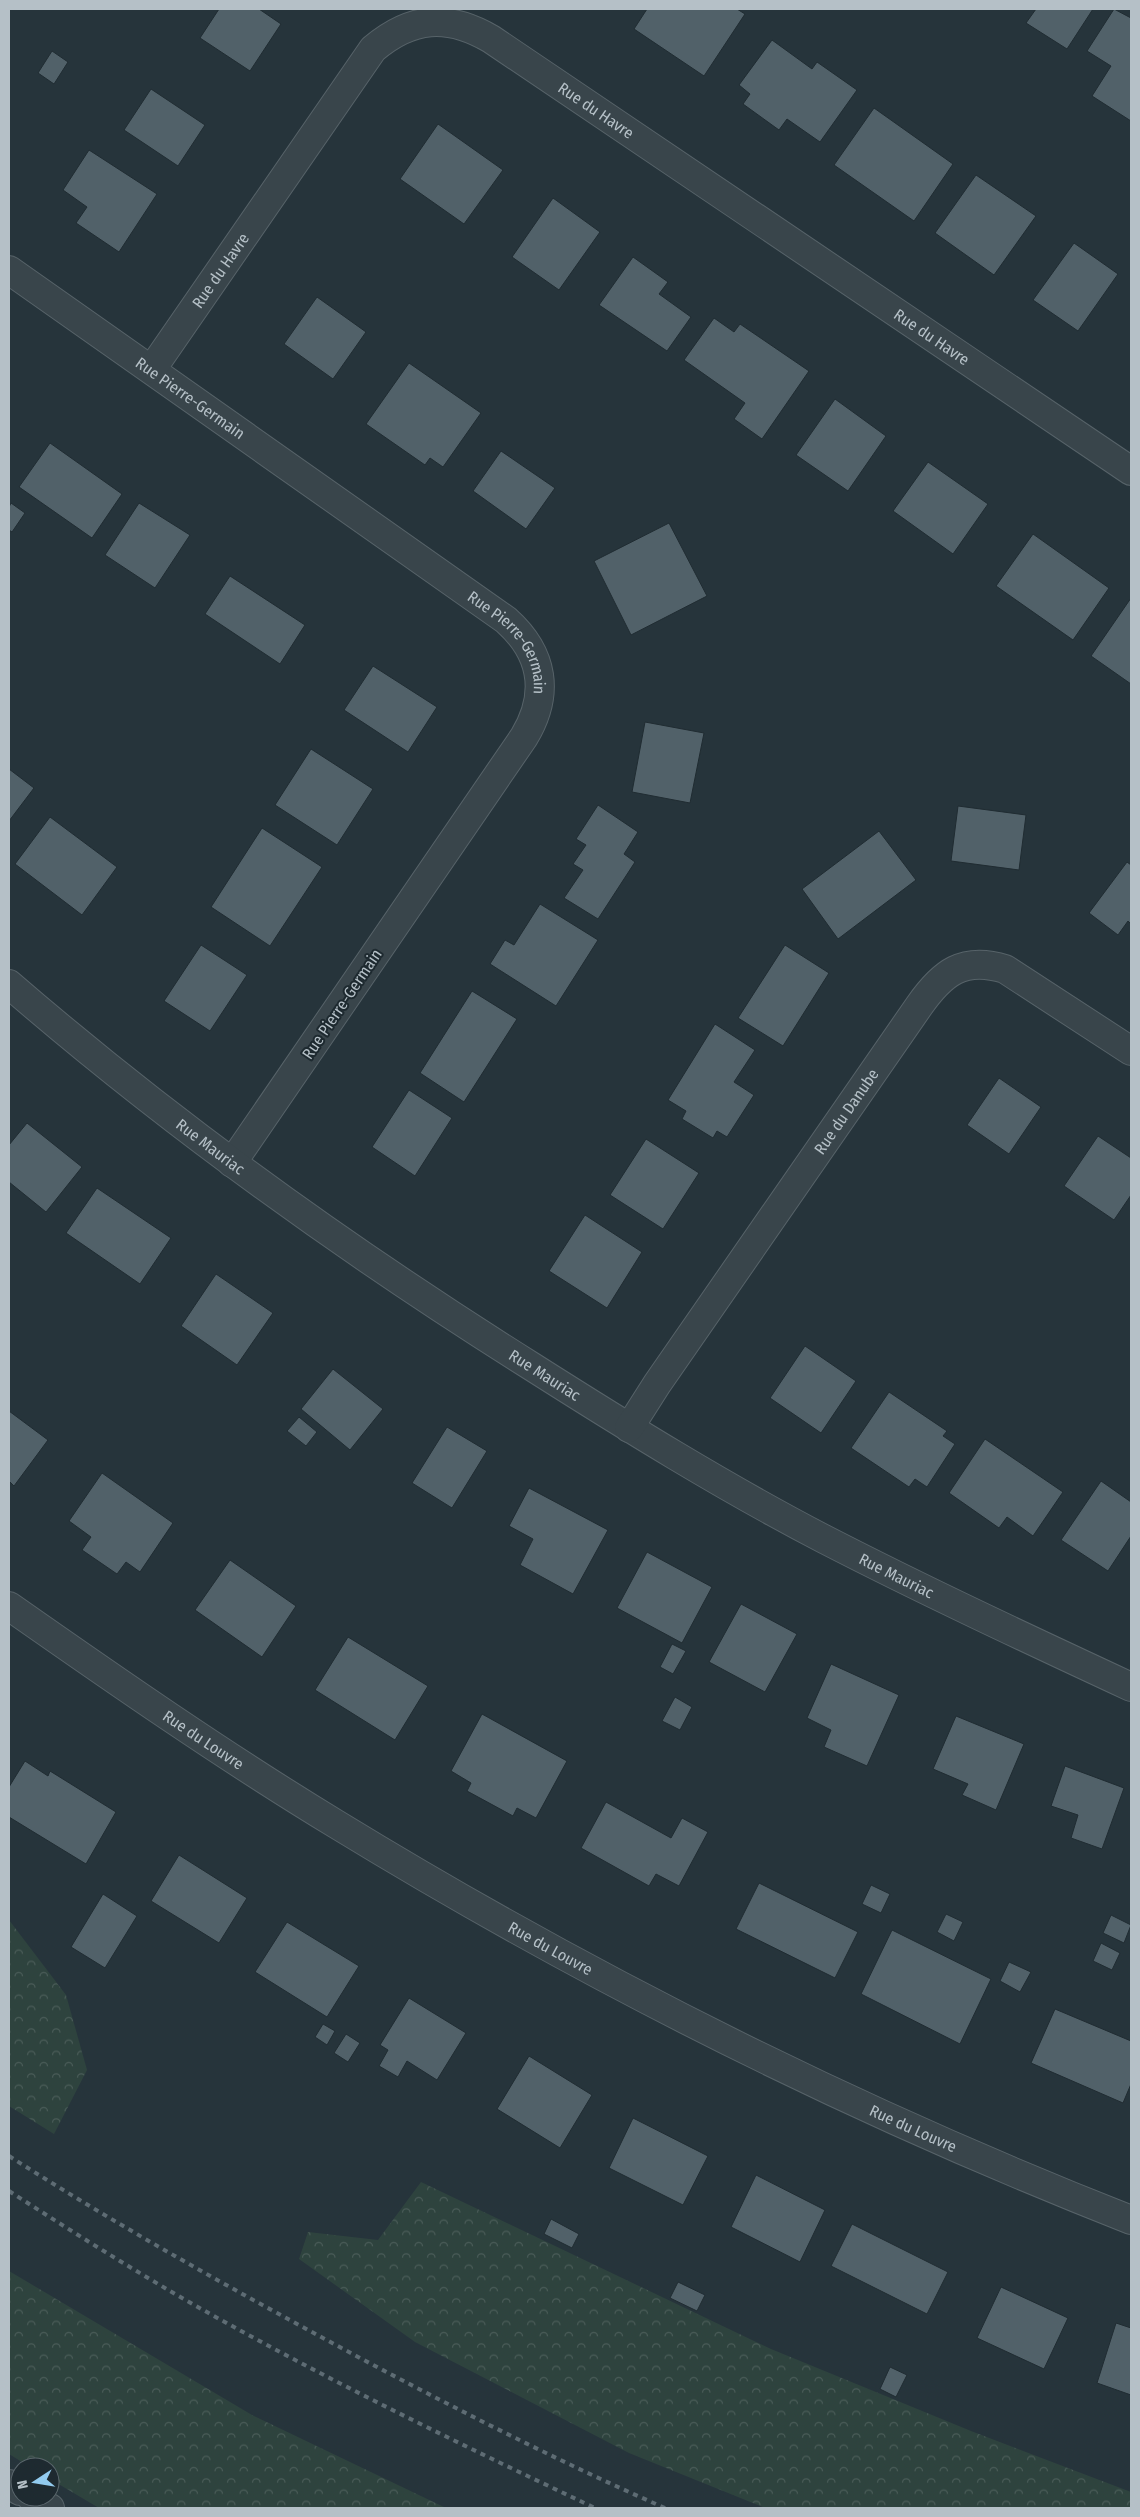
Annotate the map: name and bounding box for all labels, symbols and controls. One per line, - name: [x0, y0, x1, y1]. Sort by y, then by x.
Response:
- street label: Rue du Havre: [555, 78, 638, 142]
- street label: Rue du Havre: [188, 229, 253, 311]
- street label: Rue du Havre: [891, 304, 973, 369]
- street label: Rue Pierre-Germain: [132, 353, 249, 443]
- street label: Rue Pierre-Germain: [464, 587, 549, 695]
- street label: Rue Pierre-Germain: [298, 945, 386, 1063]
- street label: Rue du Danube: [810, 1065, 882, 1158]
- street label: Rue Mauriac: [173, 1115, 249, 1178]
- street label: Rue Mauriac: [506, 1345, 584, 1405]
- street label: Rue Mauriac: [856, 1549, 937, 1602]
- street label: Rue du Louvre: [159, 1706, 248, 1773]
- street label: Rue du Louvre: [505, 1917, 596, 1979]
- street label: Rue du Louvre: [867, 2100, 960, 2156]
- north arrow: [10, 2457, 60, 2507]
- text: N: [14, 2479, 32, 2490]

